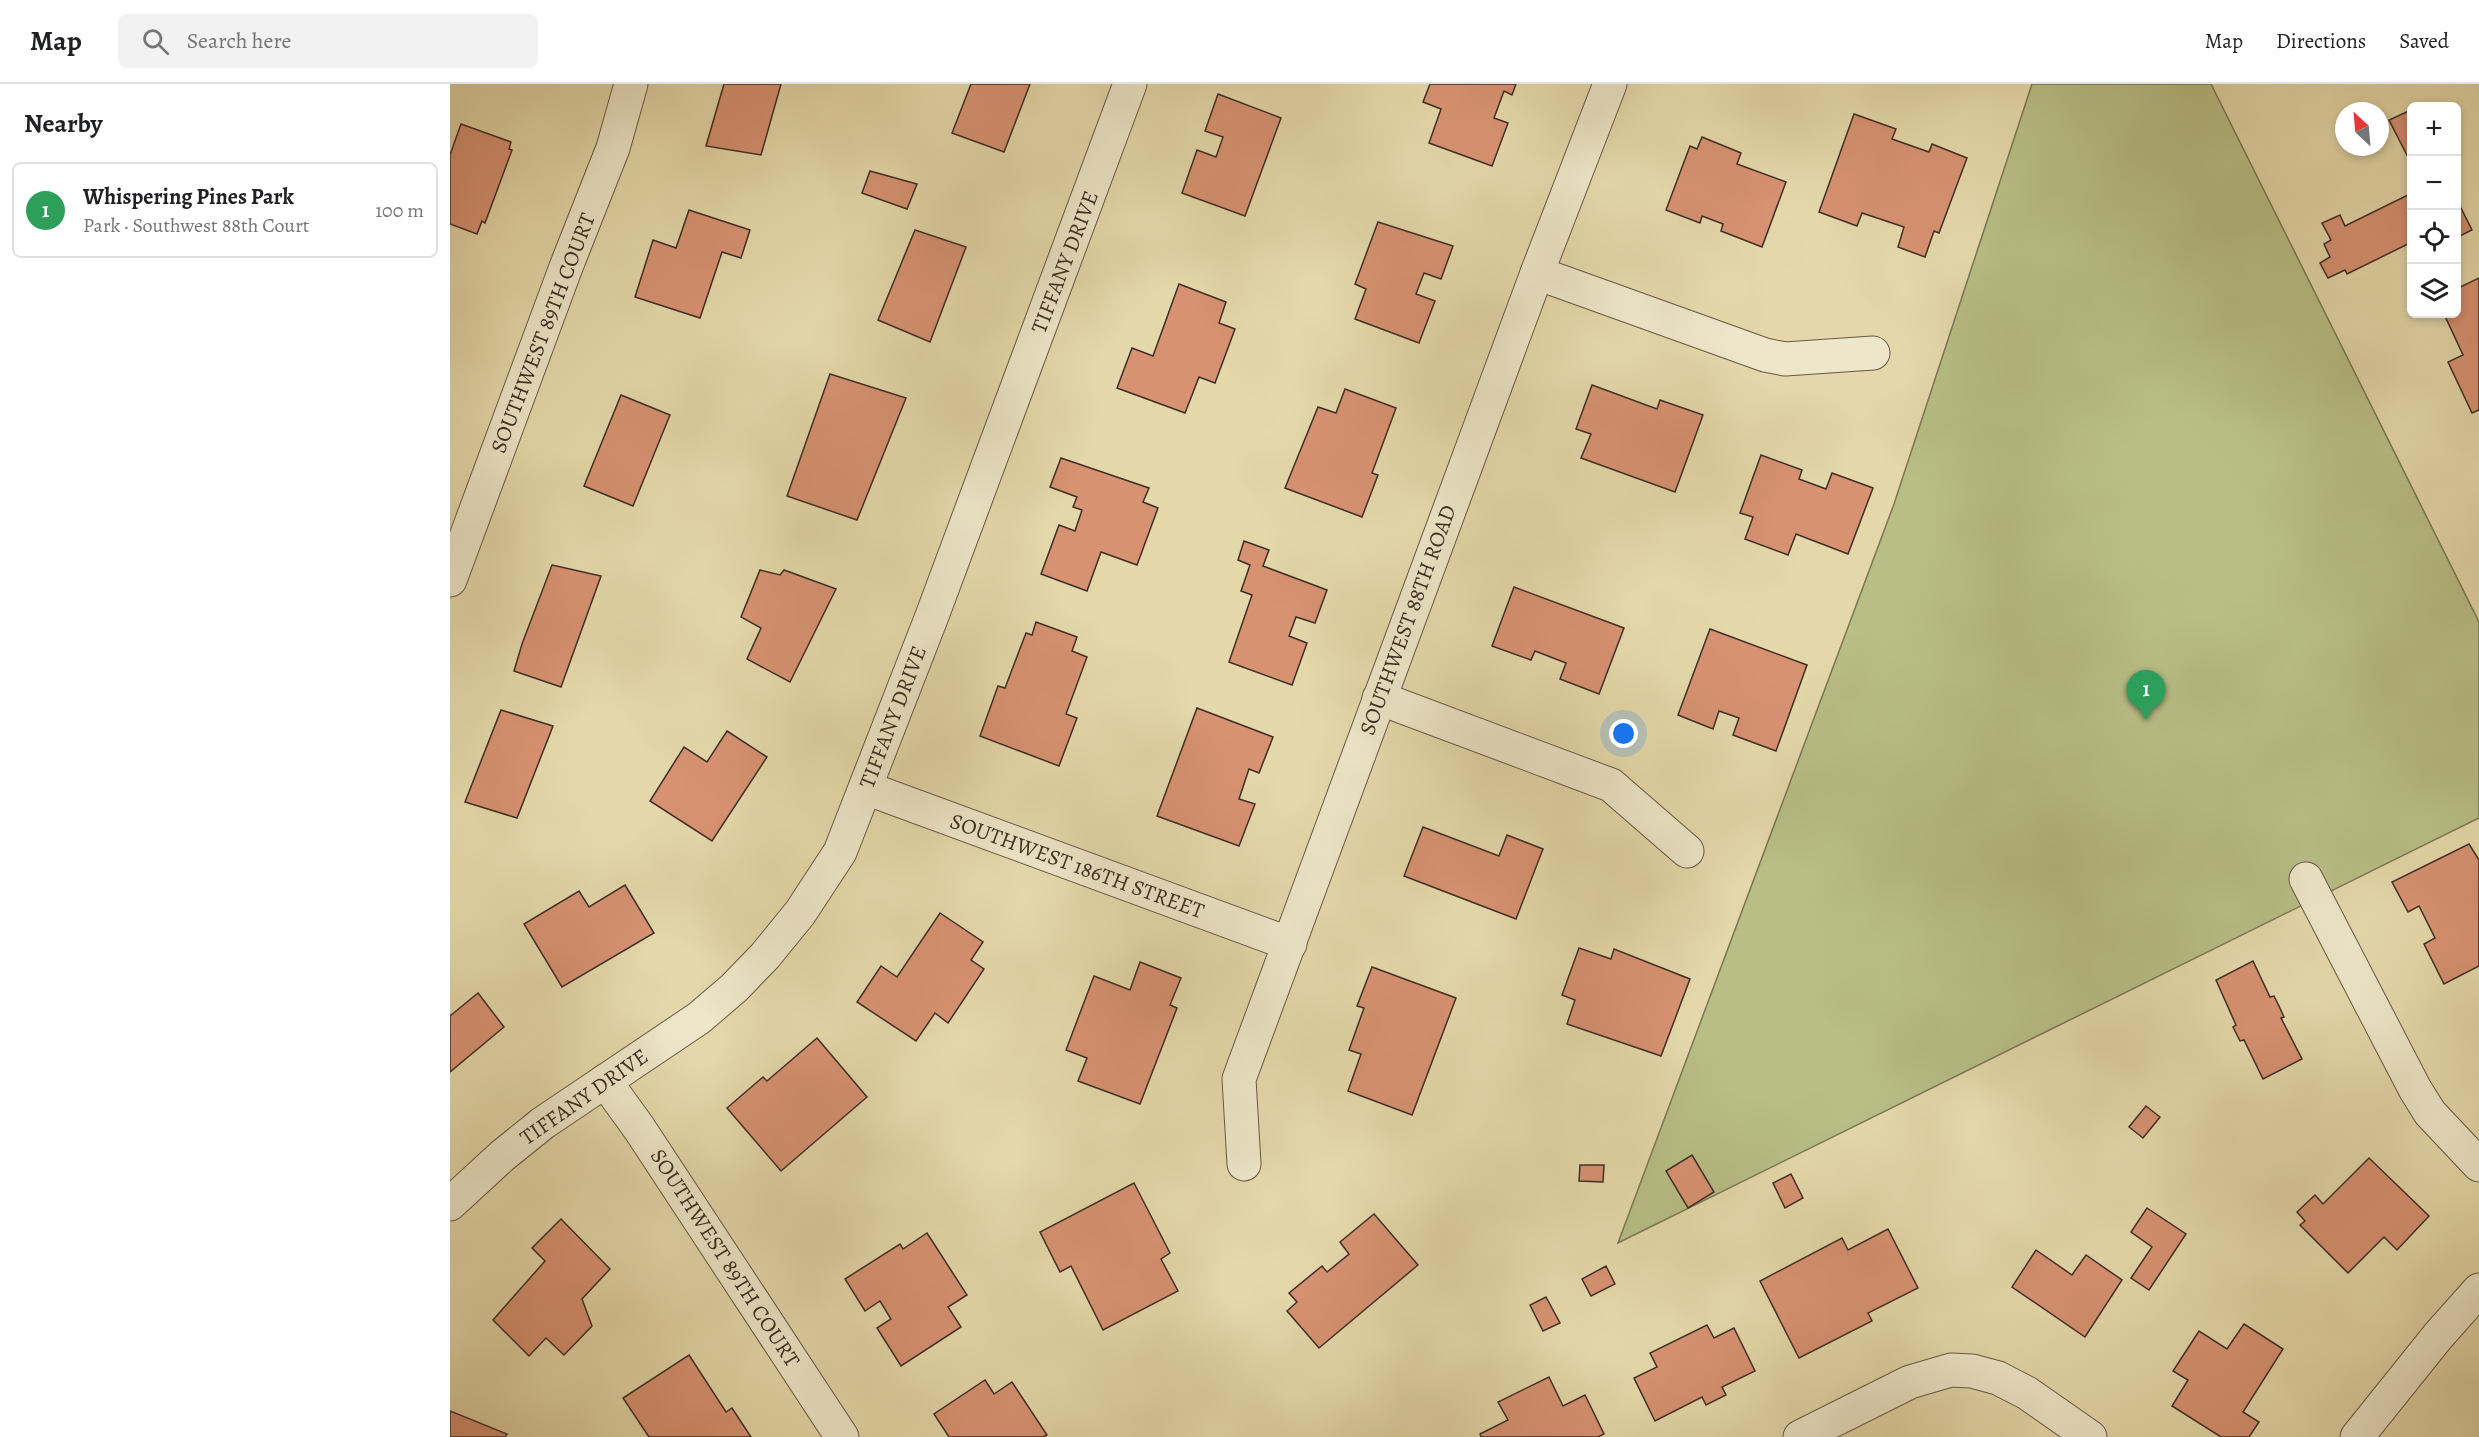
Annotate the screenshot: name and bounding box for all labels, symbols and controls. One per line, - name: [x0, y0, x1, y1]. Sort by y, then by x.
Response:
- search box: [118, 14, 538, 68]
- text: Map: [30, 22, 82, 60]
- icon: search: [139, 25, 172, 58]
- text: Search here: [187, 26, 291, 56]
- text: Map: [2205, 27, 2243, 55]
- text: Directions: [2276, 27, 2366, 55]
- text: Saved: [2399, 27, 2449, 55]
- north arrow: [2335, 102, 2389, 156]
- map controls: [2407, 102, 2461, 318]
- button: +: [2407, 102, 2461, 156]
- text: Nearby: [24, 106, 103, 141]
- button: −: [2407, 156, 2461, 210]
- text: Whispering Pines Park: [83, 182, 294, 212]
- street label: TIFFANY DRIVE: [1024, 186, 1106, 338]
- text: 1: [42, 197, 49, 224]
- text: 100 m: [375, 197, 424, 224]
- street label: SOUTHWEST 89TH COURT: [483, 209, 603, 457]
- button: locate: [2407, 210, 2461, 264]
- text: Park · Southwest 88th Court: [83, 212, 309, 239]
- button: layers: [2407, 264, 2461, 318]
- street label: SOUTHWEST 88TH ROAD: [1352, 501, 1464, 739]
- street label: TIFFANY DRIVE: [852, 641, 934, 793]
- pin: 1: [2126, 670, 2166, 720]
- your location: [1609, 719, 1638, 748]
- street label: SOUTHWEST 186TH STREET: [946, 806, 1208, 926]
- street label: TIFFANY DRIVE: [514, 1042, 654, 1152]
- street label: SOUTHWEST 89TH COURT: [643, 1143, 807, 1373]

